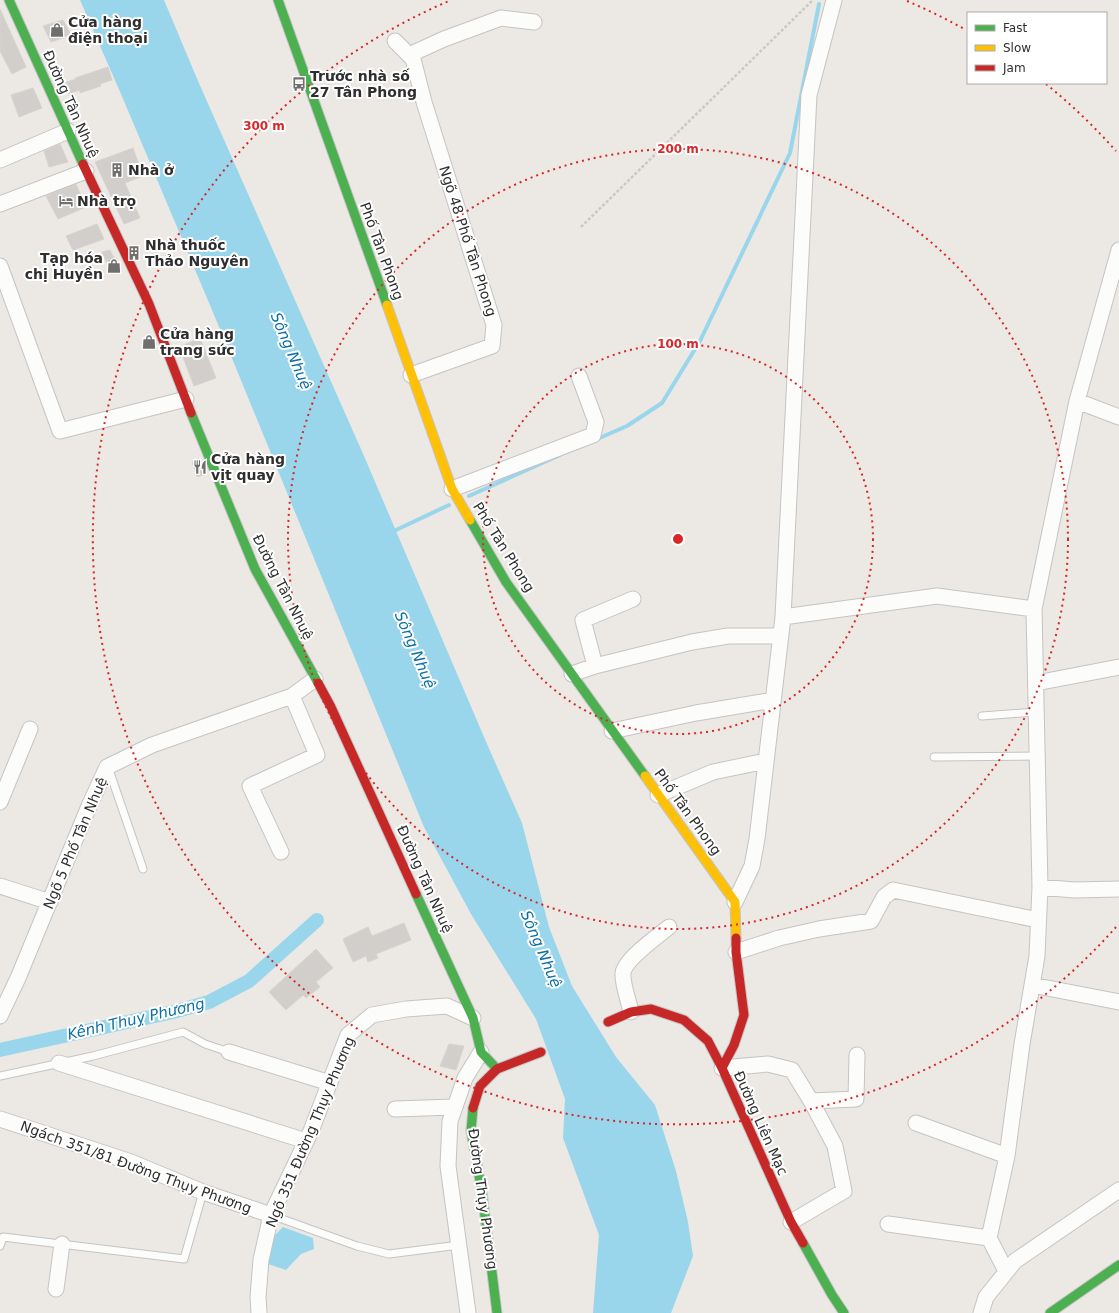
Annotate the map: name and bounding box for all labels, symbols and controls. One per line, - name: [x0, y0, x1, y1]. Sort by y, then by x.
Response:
- legend: [967, 12, 1107, 84]
- place label: Cửa hàng điện thoại: [68, 14, 148, 46]
- text: Fast: [1003, 21, 1027, 35]
- shop icon: Cửa hàng điện thoại: [49, 22, 65, 38]
- text: Slow: [1003, 41, 1031, 55]
- street label: Đường Tân Nhuệ: [40, 48, 102, 160]
- text: Jam: [1002, 61, 1026, 75]
- place label: Trước nhà số 27 Tân Phong: [310, 68, 417, 100]
- bus stop icon: Trước nhà số 27 Tân Phong: [291, 76, 307, 92]
- text: 300 m: [243, 119, 285, 133]
- text: 200 m: [657, 142, 699, 156]
- building icon: Nhà ở: [109, 162, 125, 178]
- place label: Nhà ở: [128, 162, 174, 178]
- street label: Ngõ 48 Phố Tân Phong: [436, 164, 500, 318]
- hotel icon: Nhà trọ: [58, 193, 74, 209]
- place label: Nhà trọ: [77, 193, 137, 209]
- street label: Phố Tân Phong: [357, 200, 407, 302]
- place label: Nhà thuốc Thảo Nguyên: [145, 237, 249, 269]
- building icon: Nhà thuốc Thảo Nguyên: [126, 245, 142, 261]
- place label: Tạp hóa chị Huyền: [25, 250, 103, 282]
- shop icon: Tạp hóa chị Huyền: [106, 258, 122, 274]
- water label: Sông Nhuệ: [267, 310, 315, 392]
- place label: Cửa hàng trang sức: [160, 326, 235, 358]
- shop icon: Cửa hàng trang sức: [141, 334, 157, 350]
- text: 100 m: [657, 337, 699, 351]
- place label: Cửa hàng vịt quay: [211, 451, 285, 483]
- restaurant icon: Cửa hàng vịt quay: [192, 459, 208, 475]
- street label: Phố Tân Phong: [470, 499, 538, 595]
- street label: Đường Tân Nhuệ: [250, 532, 316, 642]
- centre of rings: [671, 532, 685, 546]
- water label: Sông Nhuệ: [391, 609, 439, 691]
- street label: Phố Tân Phong: [651, 766, 725, 858]
- street label: Ngõ 5 Phố Tân Nhuệ: [40, 775, 110, 911]
- street label: Đường Tân Nhuệ: [394, 823, 456, 935]
- water label: Sông Nhuệ: [517, 908, 565, 990]
- water label: Kênh Thuỵ Phương: [66, 994, 206, 1044]
- street label: Ngõ 351 Đường Thụy Phương: [262, 1034, 358, 1230]
- street label: Đường Liên Mạc: [731, 1068, 791, 1178]
- street label: Ngách 351/81 Đường Thụy Phương: [18, 1118, 254, 1216]
- street label: Đường Thụy Phương: [465, 1128, 501, 1270]

